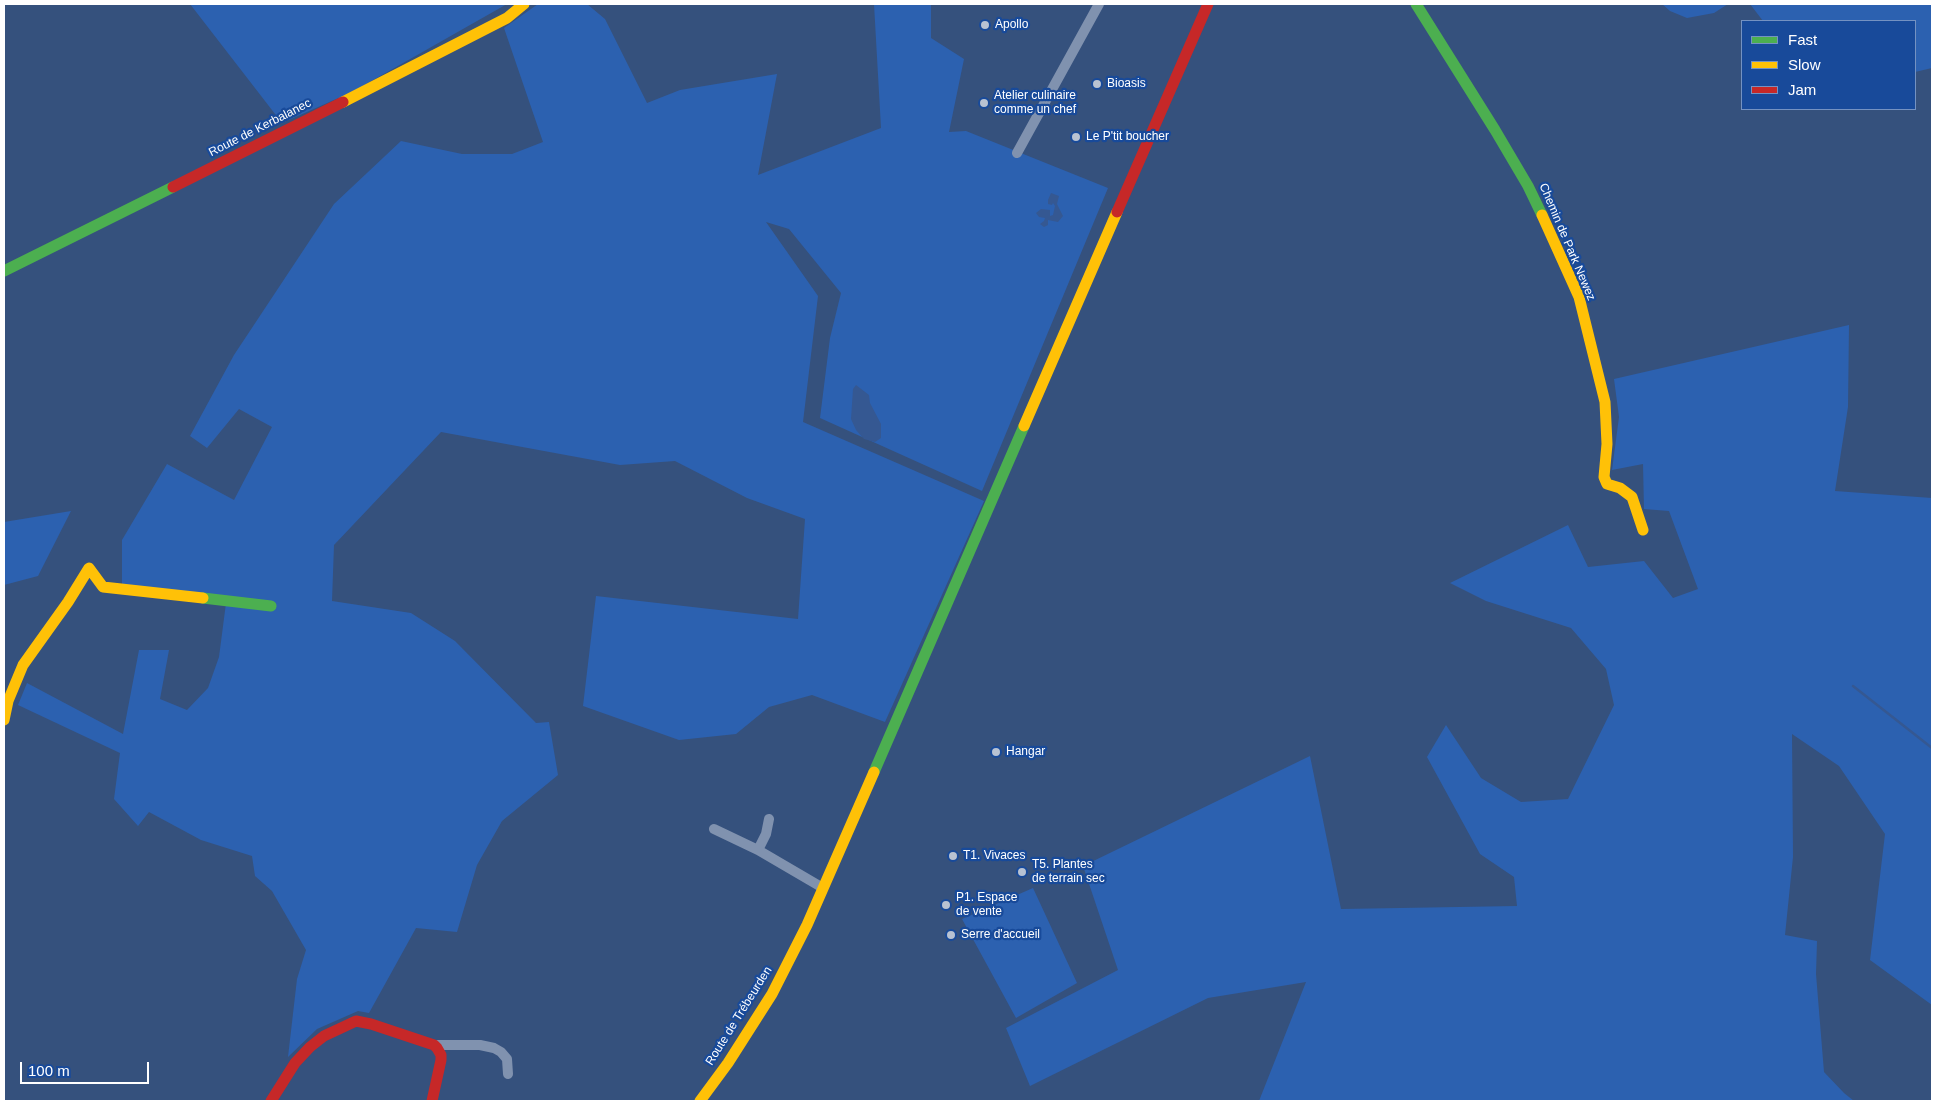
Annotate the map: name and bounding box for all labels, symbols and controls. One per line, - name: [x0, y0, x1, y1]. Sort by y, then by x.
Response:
- place label: Apollo: [995, 18, 1028, 32]
- marker: Apollo: [979, 19, 991, 31]
- legend: [1741, 20, 1916, 110]
- text: Fast: [1788, 31, 1817, 48]
- text: Slow: [1788, 56, 1821, 73]
- place label: Bioasis: [1107, 77, 1146, 91]
- marker: Bioasis: [1091, 78, 1103, 90]
- text: Jam: [1788, 81, 1816, 98]
- place label: Atelier culinaire comme un chef: [994, 89, 1076, 117]
- street label: Route de Kerbalanec: [207, 96, 313, 160]
- marker: Atelier culinaire comme un chef: [978, 97, 990, 109]
- place label: Le P'tit boucher: [1086, 130, 1169, 144]
- marker: Le P'tit boucher: [1070, 131, 1082, 143]
- street label: Chemin de Park Newez: [1536, 181, 1598, 303]
- place label: Hangar: [1006, 745, 1045, 759]
- marker: Hangar: [990, 746, 1002, 758]
- place label: T1. Vivaces: [963, 849, 1025, 863]
- marker: T1. Vivaces: [947, 850, 959, 862]
- place label: T5. Plantes de terrain sec: [1032, 858, 1105, 886]
- marker: T5. Plantes de terrain sec: [1016, 866, 1028, 878]
- place label: P1. Espace de vente: [956, 891, 1017, 919]
- marker: P1. Espace de vente: [940, 899, 952, 911]
- place label: Serre d'accueil: [961, 928, 1040, 942]
- marker: Serre d'accueil: [945, 929, 957, 941]
- street label: Route de Trébeurden: [703, 964, 775, 1068]
- scale bar: [22, 1052, 151, 1084]
- text: 100 m: [28, 1062, 70, 1079]

